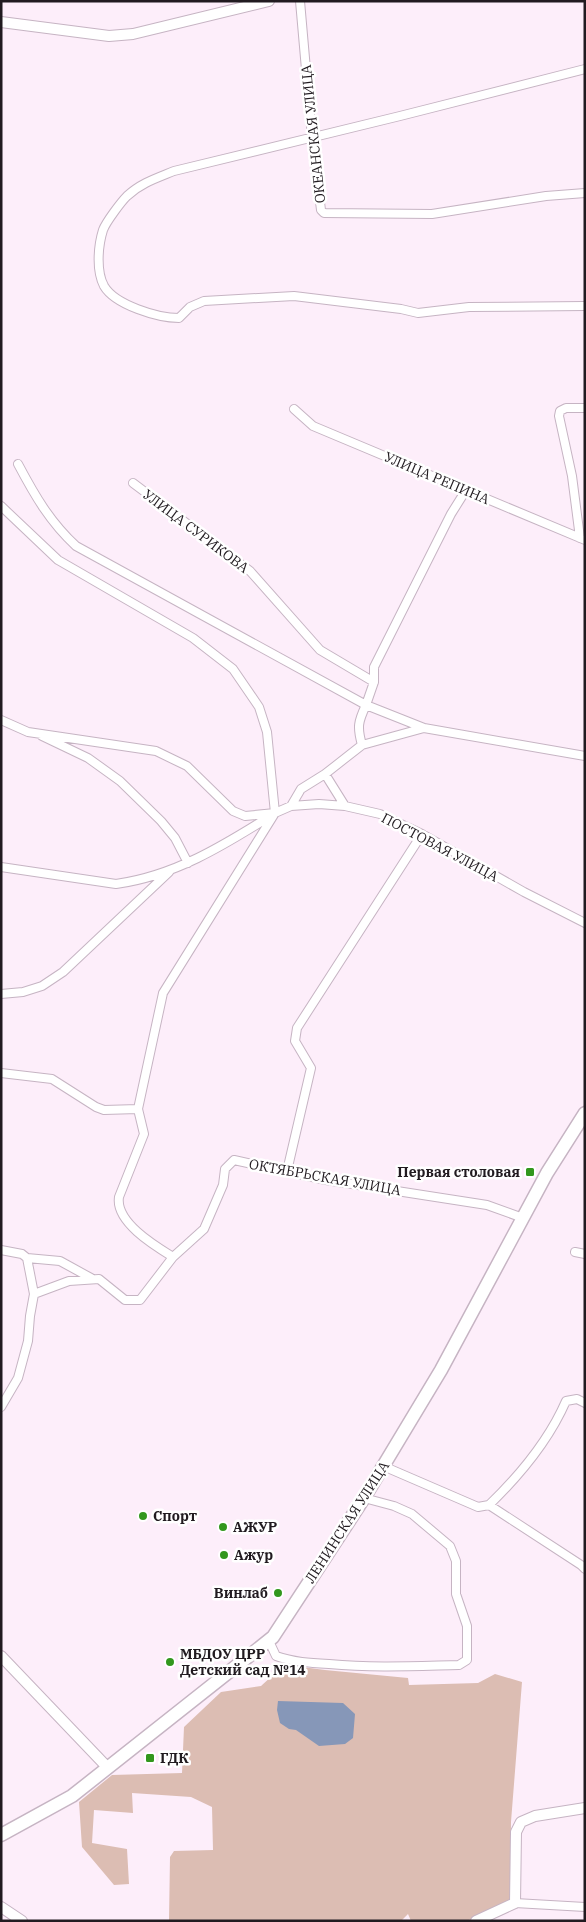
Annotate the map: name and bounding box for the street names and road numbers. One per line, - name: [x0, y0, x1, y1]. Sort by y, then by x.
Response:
- street label: ОКЕАНСКАЯ УЛИЦА: [297, 63, 329, 204]
- street label: УЛИЦА РЕПИНА: [382, 448, 493, 508]
- street label: УЛИЦА СУРИКОВА: [139, 485, 253, 577]
- street label: ПОСТОВАЯ УЛИЦА: [378, 809, 502, 886]
- street label: ОКТЯБРЬСКАЯ УЛИЦА: [248, 1155, 403, 1199]
- street label: ЛЕНИНСКАЯ УЛИЦА: [301, 1457, 393, 1586]

